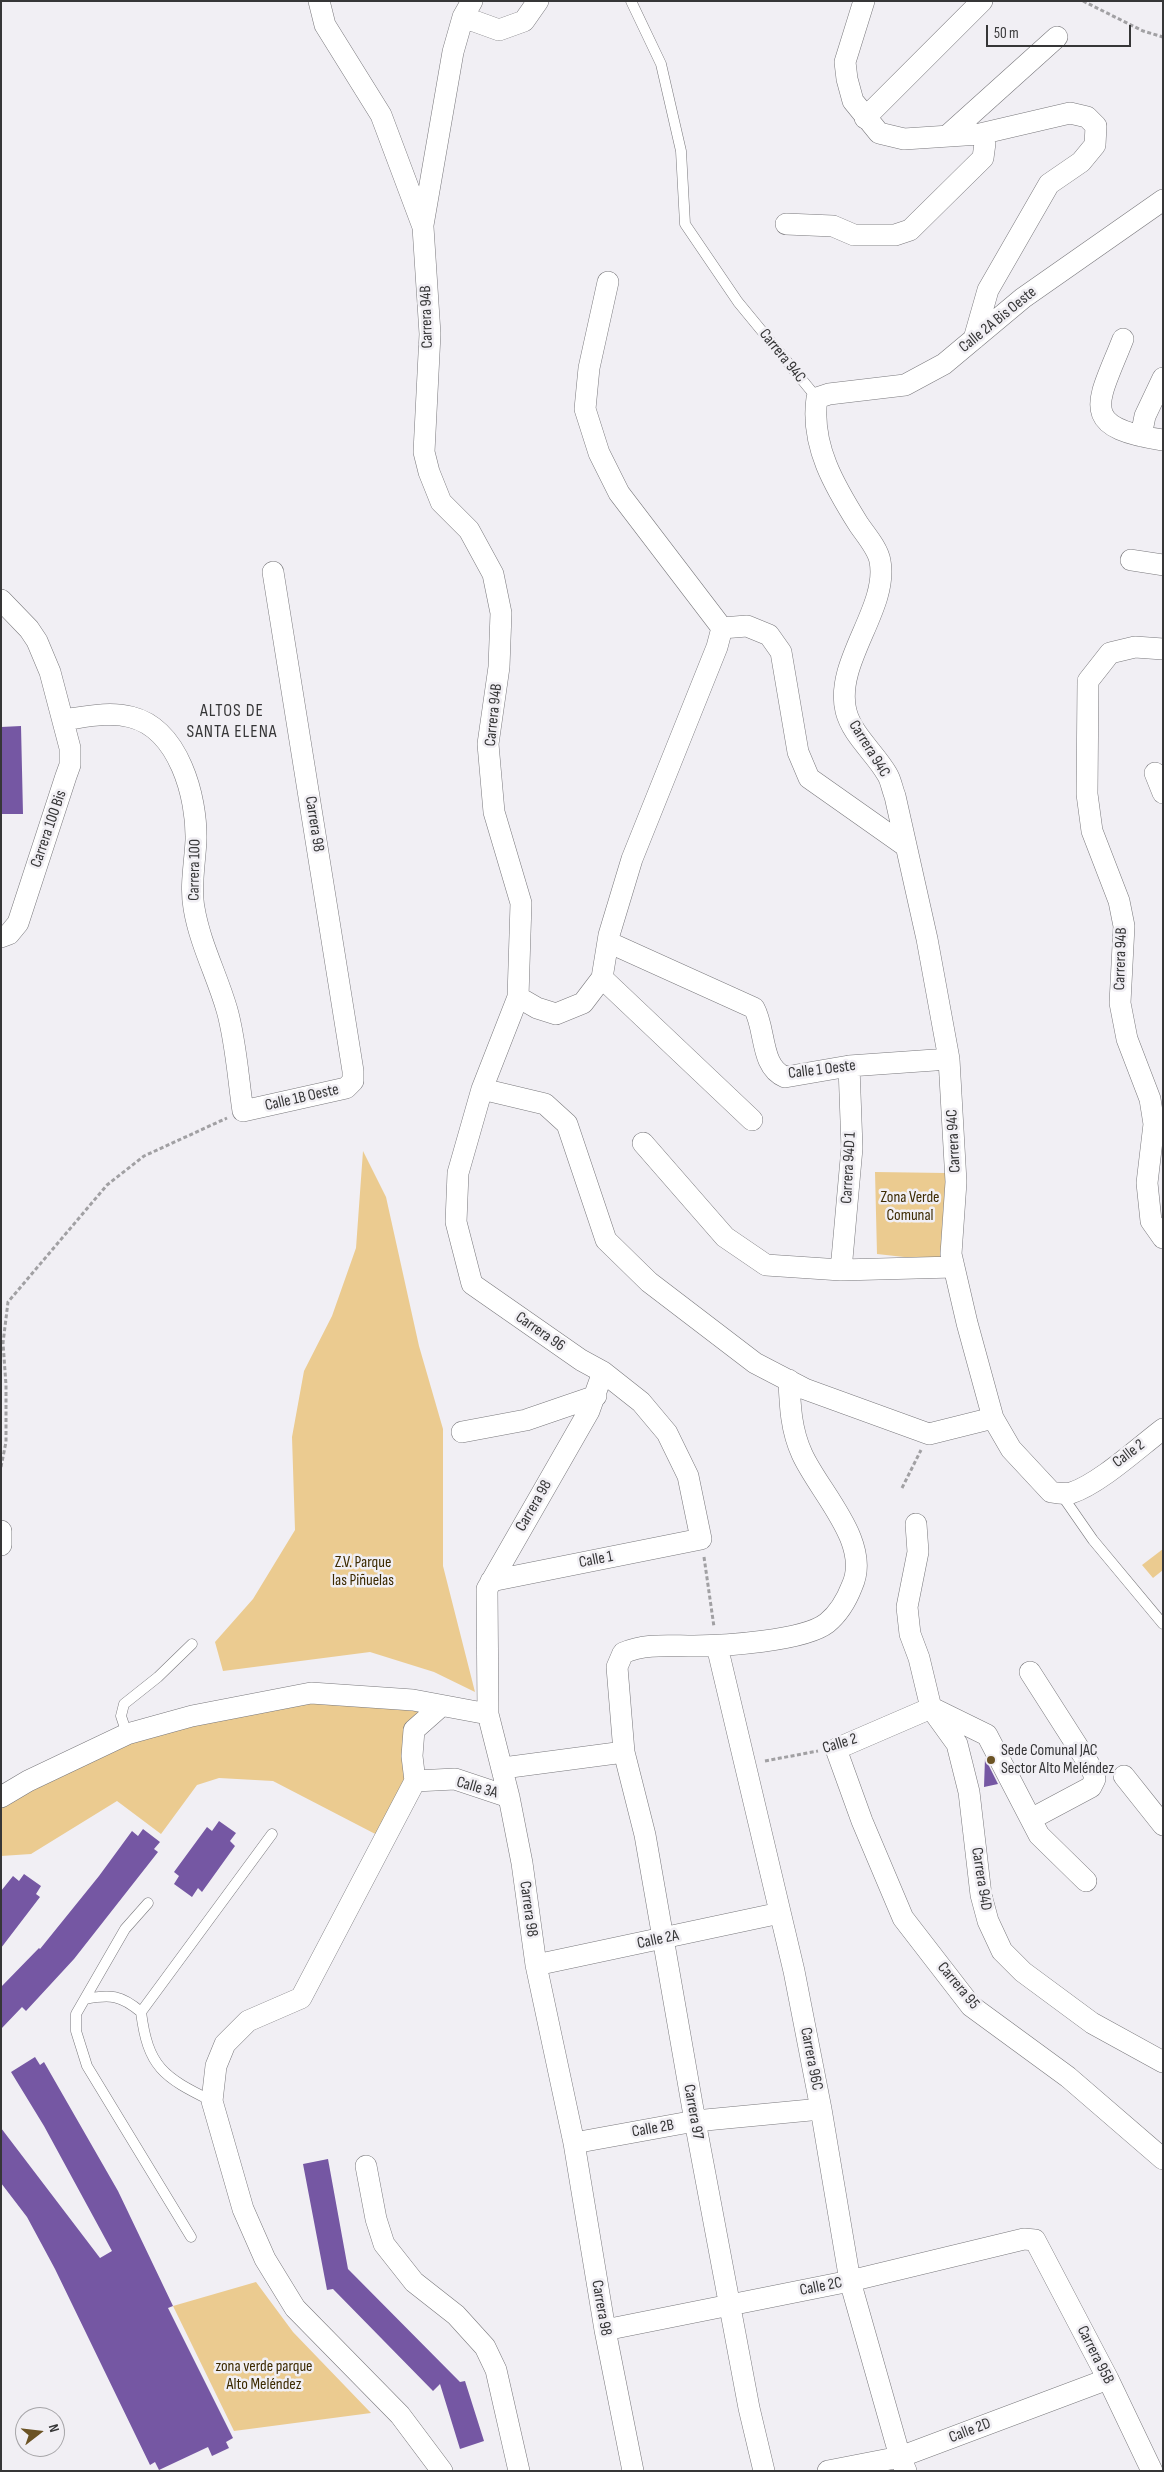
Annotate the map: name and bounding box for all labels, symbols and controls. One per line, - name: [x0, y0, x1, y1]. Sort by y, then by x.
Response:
- scale bar: [989, 15, 1134, 47]
- text: 50 m: [994, 24, 1019, 43]
- street label: Calle 2A Bis Oeste: [955, 283, 1041, 357]
- street label: Carrera 94B: [416, 285, 438, 349]
- street label: Carrera 94C: [755, 325, 809, 387]
- street label: Carrera 94B: [481, 683, 507, 747]
- district label: ALTOS DE SANTA ELENA: [185, 700, 279, 742]
- street label: Carrera 94C: [844, 717, 894, 781]
- street label: Carrera 100 Bis: [27, 788, 71, 870]
- street label: Carrera 98: [300, 795, 328, 853]
- street label: Carrera 100: [185, 839, 205, 901]
- street label: Carrera 94B: [1110, 927, 1132, 991]
- street label: Calle 1 Oeste: [787, 1056, 857, 1084]
- street label: Calle 1B Oeste: [263, 1080, 341, 1116]
- street label: Carrera 94C: [943, 1109, 965, 1173]
- street label: Carrera 94D 1: [838, 1132, 860, 1204]
- park label: Zona Verde Comunal: [880, 1188, 940, 1226]
- street label: Carrera 96: [511, 1308, 569, 1356]
- street label: Calle 2: [1109, 1436, 1149, 1472]
- street label: Carrera 98: [512, 1477, 556, 1535]
- street label: Calle 1: [577, 1547, 615, 1573]
- park label: Z.V. Parque las Piñuelas: [332, 1553, 394, 1591]
- street label: Calle 2: [820, 1730, 860, 1758]
- place label: Sede Comunal JAC Sector Alto Meléndez: [1001, 1741, 1114, 1779]
- marker: Sede Comunal JAC Sector Alto Meléndez: [985, 1754, 997, 1766]
- street label: Calle 3A: [454, 1773, 500, 1803]
- street label: Carrera 94D: [967, 1846, 995, 1912]
- street label: Carrera 98: [515, 1880, 541, 1938]
- street label: Calle 2A: [635, 1926, 681, 1954]
- street label: Carrera 95: [933, 1959, 983, 2013]
- street label: Carrera 96C: [795, 2026, 827, 2092]
- street label: Carrera 97: [679, 2083, 707, 2141]
- street label: Calle 2B: [631, 2116, 675, 2142]
- street label: Calle 2C: [798, 2273, 844, 2301]
- street label: Carrera 98: [587, 2279, 615, 2337]
- street label: Carrera 95B: [1072, 2323, 1118, 2387]
- park label: zona verde parque Alto Meléndez: [215, 2357, 313, 2395]
- north arrow: [15, 2407, 65, 2457]
- street label: Calle 2D: [946, 2414, 994, 2448]
- text: N: [45, 2422, 63, 2434]

